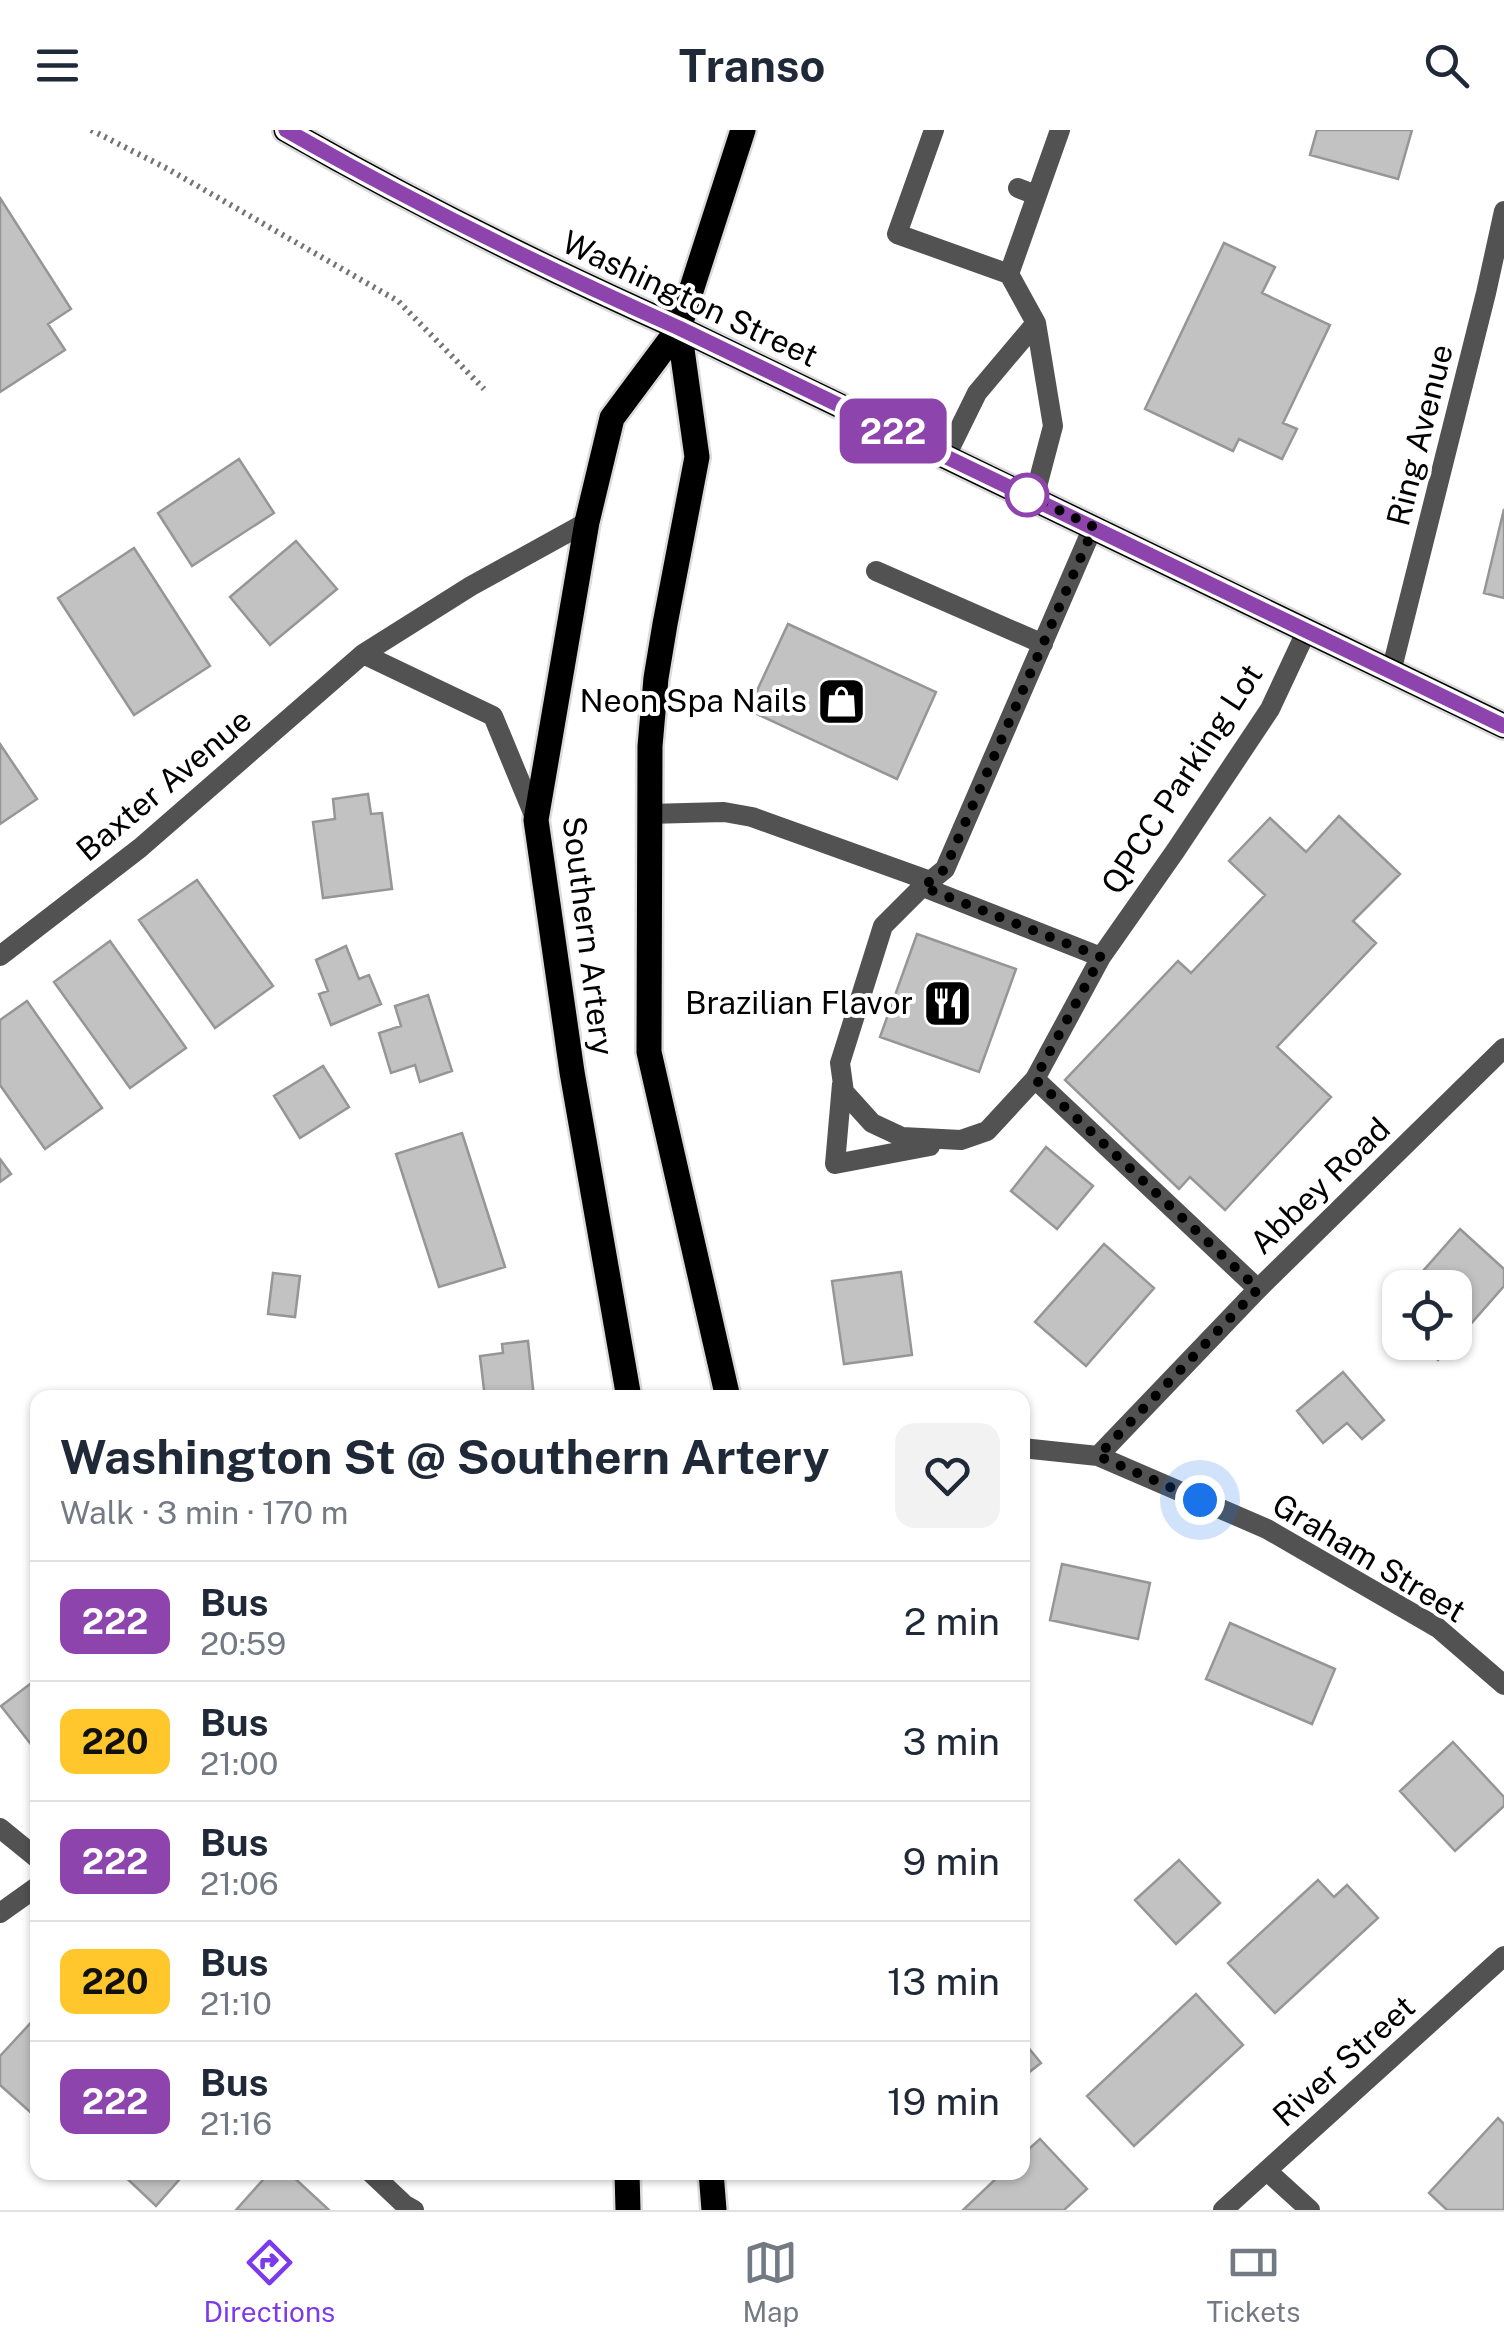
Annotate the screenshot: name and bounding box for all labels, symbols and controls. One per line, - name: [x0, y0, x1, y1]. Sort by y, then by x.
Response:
- icon: menu: [30, 38, 85, 93]
- icon: search: [1419, 38, 1474, 93]
- text: Transo: [679, 39, 825, 92]
- street label: Washington Street: [557, 223, 824, 374]
- street label: Ring Avenue: [1379, 340, 1460, 529]
- line badge: 222: [836, 398, 950, 464]
- text: 222: [860, 411, 926, 452]
- unlabelled marker: [1006, 474, 1048, 516]
- street label: QPCC Parking Lot: [1094, 657, 1270, 901]
- shop icon: Neon Spa Nails: [816, 675, 868, 727]
- place label: Neon Spa Nails: [580, 682, 807, 719]
- street label: Baxter Avenue: [69, 701, 258, 868]
- street label: Southern Artery: [555, 814, 622, 1058]
- restaurant icon: Brazilian Flavor: [922, 977, 974, 1029]
- place label: Brazilian Flavor: [685, 984, 913, 1021]
- street label: Abbey Road: [1242, 1110, 1397, 1261]
- map controls: [1382, 1270, 1472, 1360]
- button: locate: [1382, 1270, 1472, 1360]
- button: heart: [895, 1423, 1000, 1528]
- text: Washington St @ Southern Artery: [60, 1428, 829, 1485]
- your location: [1175, 1475, 1225, 1525]
- street label: Graham Street: [1266, 1486, 1472, 1630]
- text: Walk · 3 min · 170 m: [60, 1494, 349, 1531]
- text: Bus: [200, 1580, 269, 1625]
- text: 2 min: [904, 1599, 1000, 1644]
- text: 222: [82, 1601, 148, 1642]
- text: 20:59: [200, 1625, 286, 1662]
- text: Bus: [200, 1700, 269, 1745]
- text: 3 min: [902, 1719, 1000, 1764]
- text: 220: [81, 1721, 149, 1762]
- text: 21:00: [200, 1745, 278, 1782]
- text: Bus: [200, 1820, 269, 1865]
- text: 9 min: [903, 1839, 1000, 1884]
- text: 222: [82, 1841, 148, 1882]
- text: 21:06: [200, 1865, 279, 1902]
- text: Bus: [200, 1940, 269, 1985]
- text: 13 min: [887, 1959, 1000, 2004]
- text: 220: [81, 1961, 149, 2002]
- text: 21:10: [200, 1985, 272, 2022]
- street label: River Street: [1265, 1988, 1422, 2134]
- text: Bus: [200, 2060, 269, 2105]
- text: 19 min: [887, 2079, 1000, 2124]
- text: 222: [82, 2081, 148, 2122]
- text: 21:16: [200, 2105, 272, 2142]
- tab: Directions: [204, 2235, 335, 2328]
- tab: Map: [742, 2235, 799, 2328]
- tab: Tickets: [1206, 2235, 1300, 2328]

